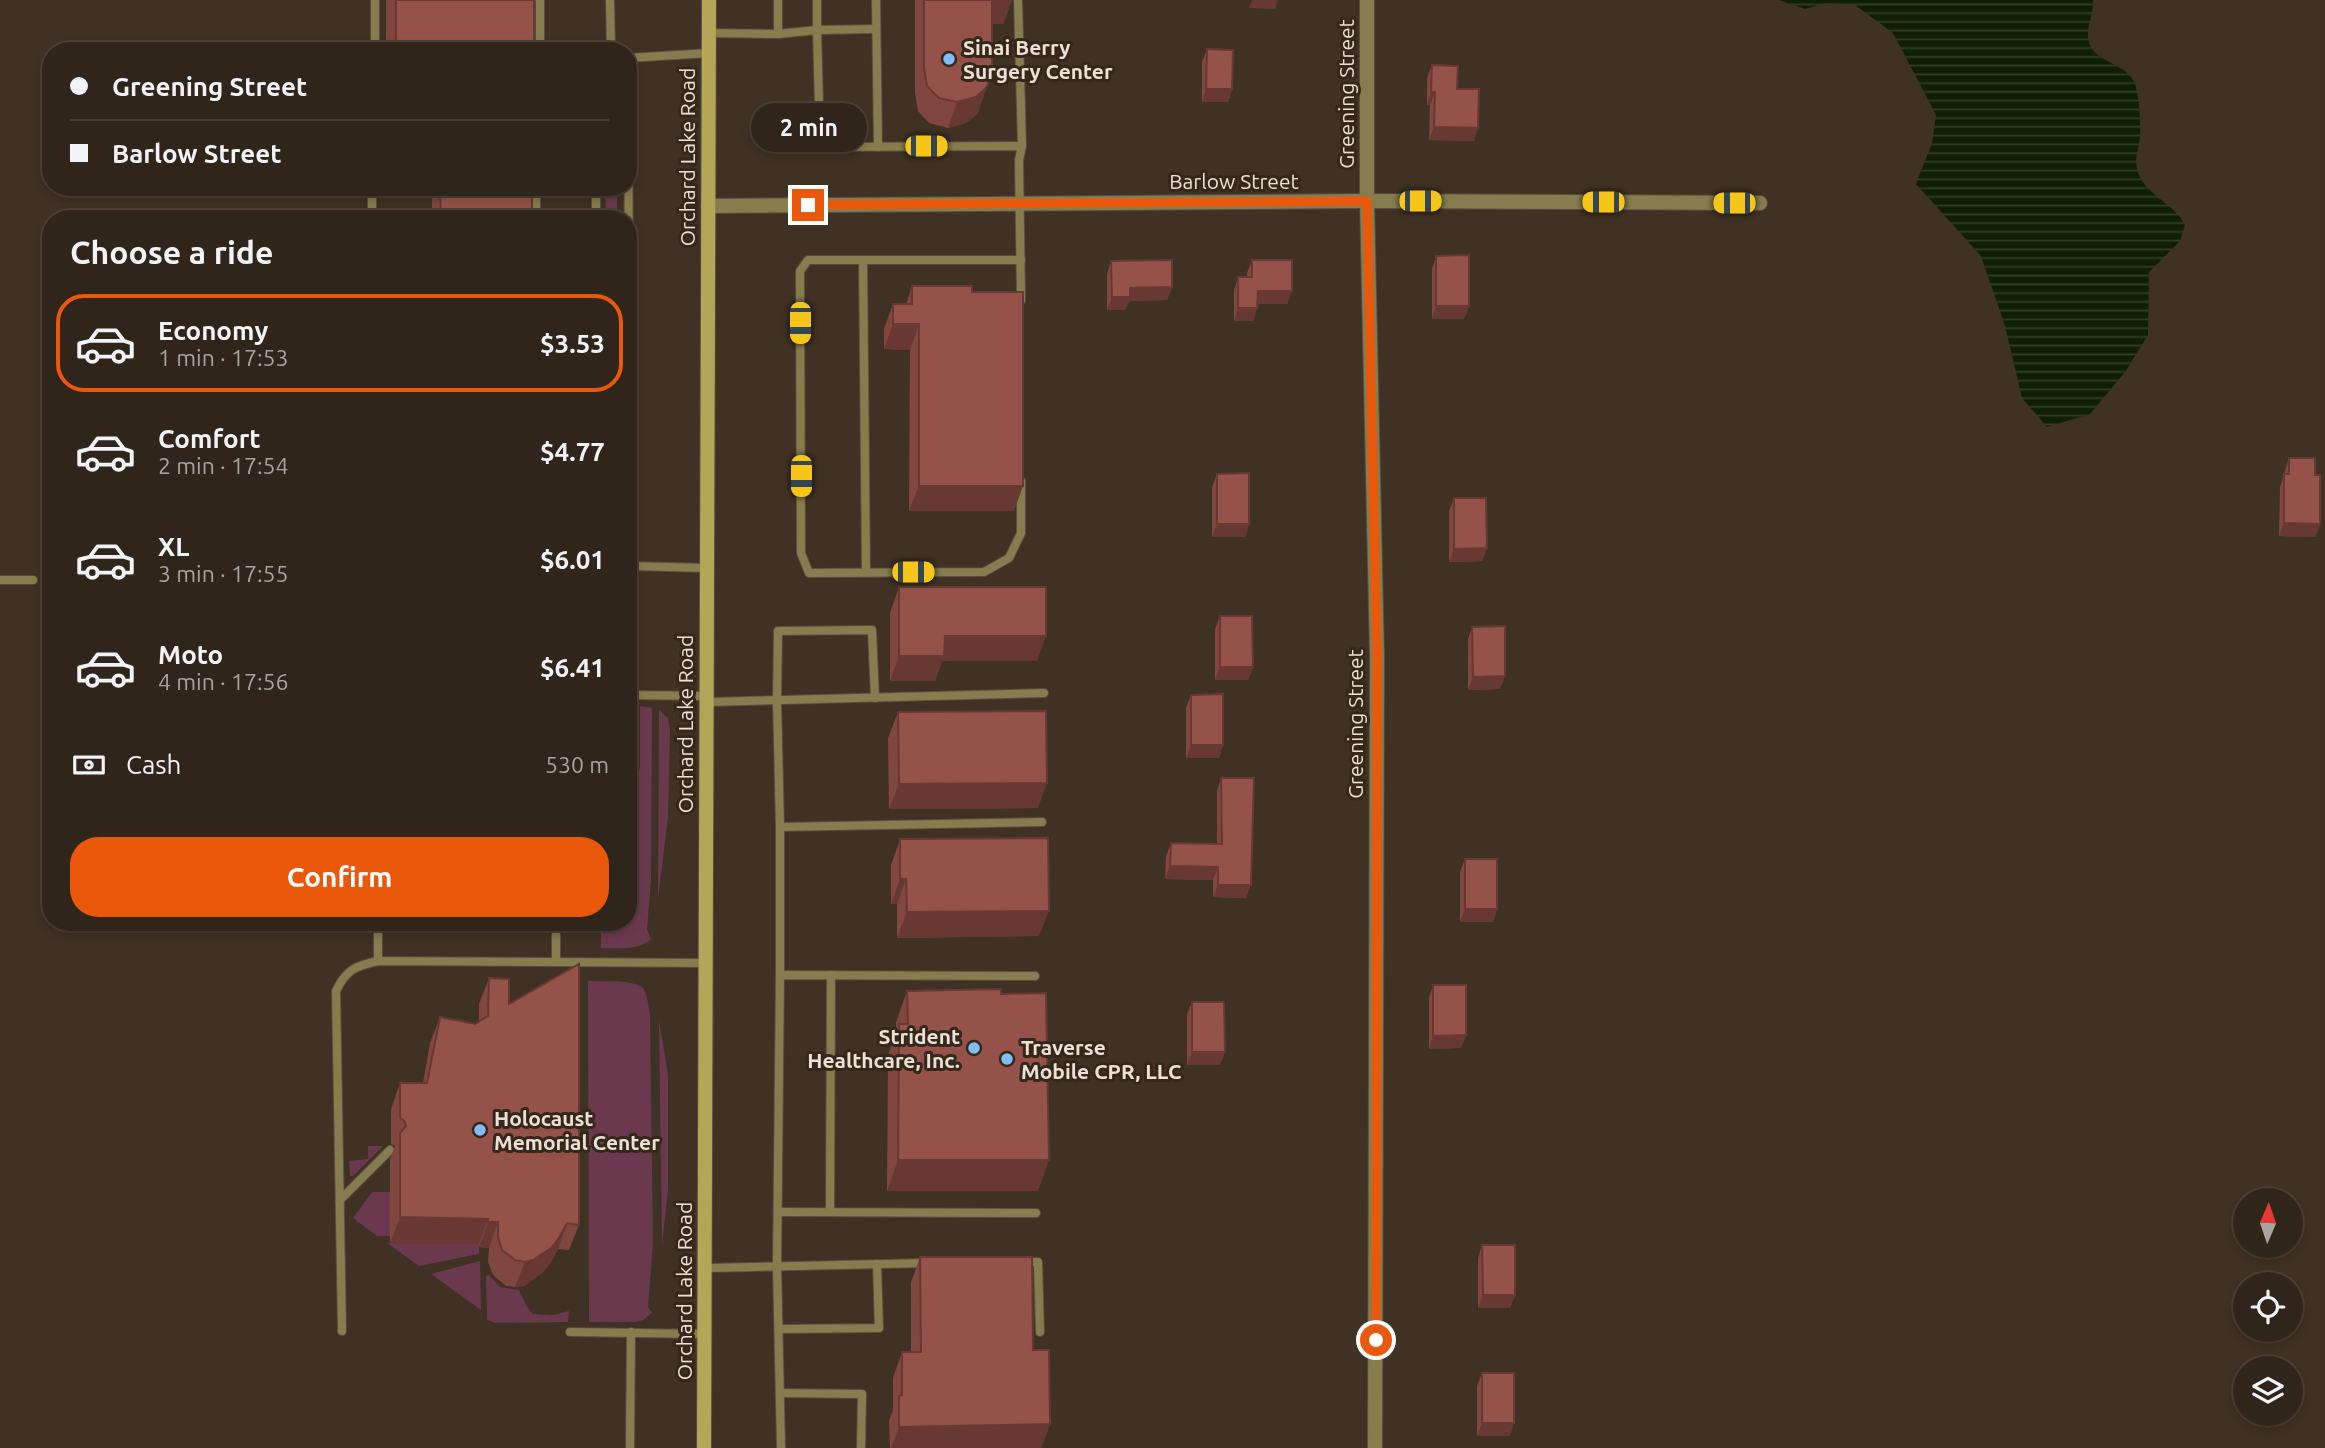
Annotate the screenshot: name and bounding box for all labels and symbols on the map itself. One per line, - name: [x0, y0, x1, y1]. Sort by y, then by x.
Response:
- street label: Greening Street: [1334, 19, 1358, 169]
- place label: Sinai Berry Surgery Center: [963, 35, 1113, 83]
- marker: Sinai Berry Surgery Center: [941, 51, 957, 67]
- street label: Orchard Lake Road: [675, 68, 699, 246]
- callout: 2 min: [750, 104, 866, 152]
- car: [906, 136, 948, 157]
- street label: Barlow Street: [1169, 169, 1299, 193]
- route end: [792, 189, 824, 221]
- car: [1400, 191, 1442, 212]
- car: [1583, 192, 1625, 213]
- car: [1714, 193, 1756, 214]
- car: [790, 302, 811, 344]
- car: [791, 455, 812, 497]
- car: [893, 562, 935, 583]
- street label: Orchard Lake Road: [673, 635, 697, 813]
- street label: Greening Street: [1343, 649, 1367, 799]
- place label: Strident Healthcare, Inc.: [807, 1024, 960, 1072]
- place label: Traverse Mobile CPR, LLC: [1021, 1035, 1181, 1083]
- marker: Strident Healthcare, Inc.: [966, 1040, 982, 1056]
- marker: Traverse Mobile CPR, LLC: [999, 1051, 1015, 1067]
- place label: Holocaust Memorial Center: [494, 1106, 660, 1154]
- marker: Holocaust Memorial Center: [472, 1122, 488, 1138]
- north arrow: [2233, 1188, 2303, 1258]
- street label: Orchard Lake Road: [672, 1202, 696, 1380]
- route start: [1360, 1324, 1392, 1356]

